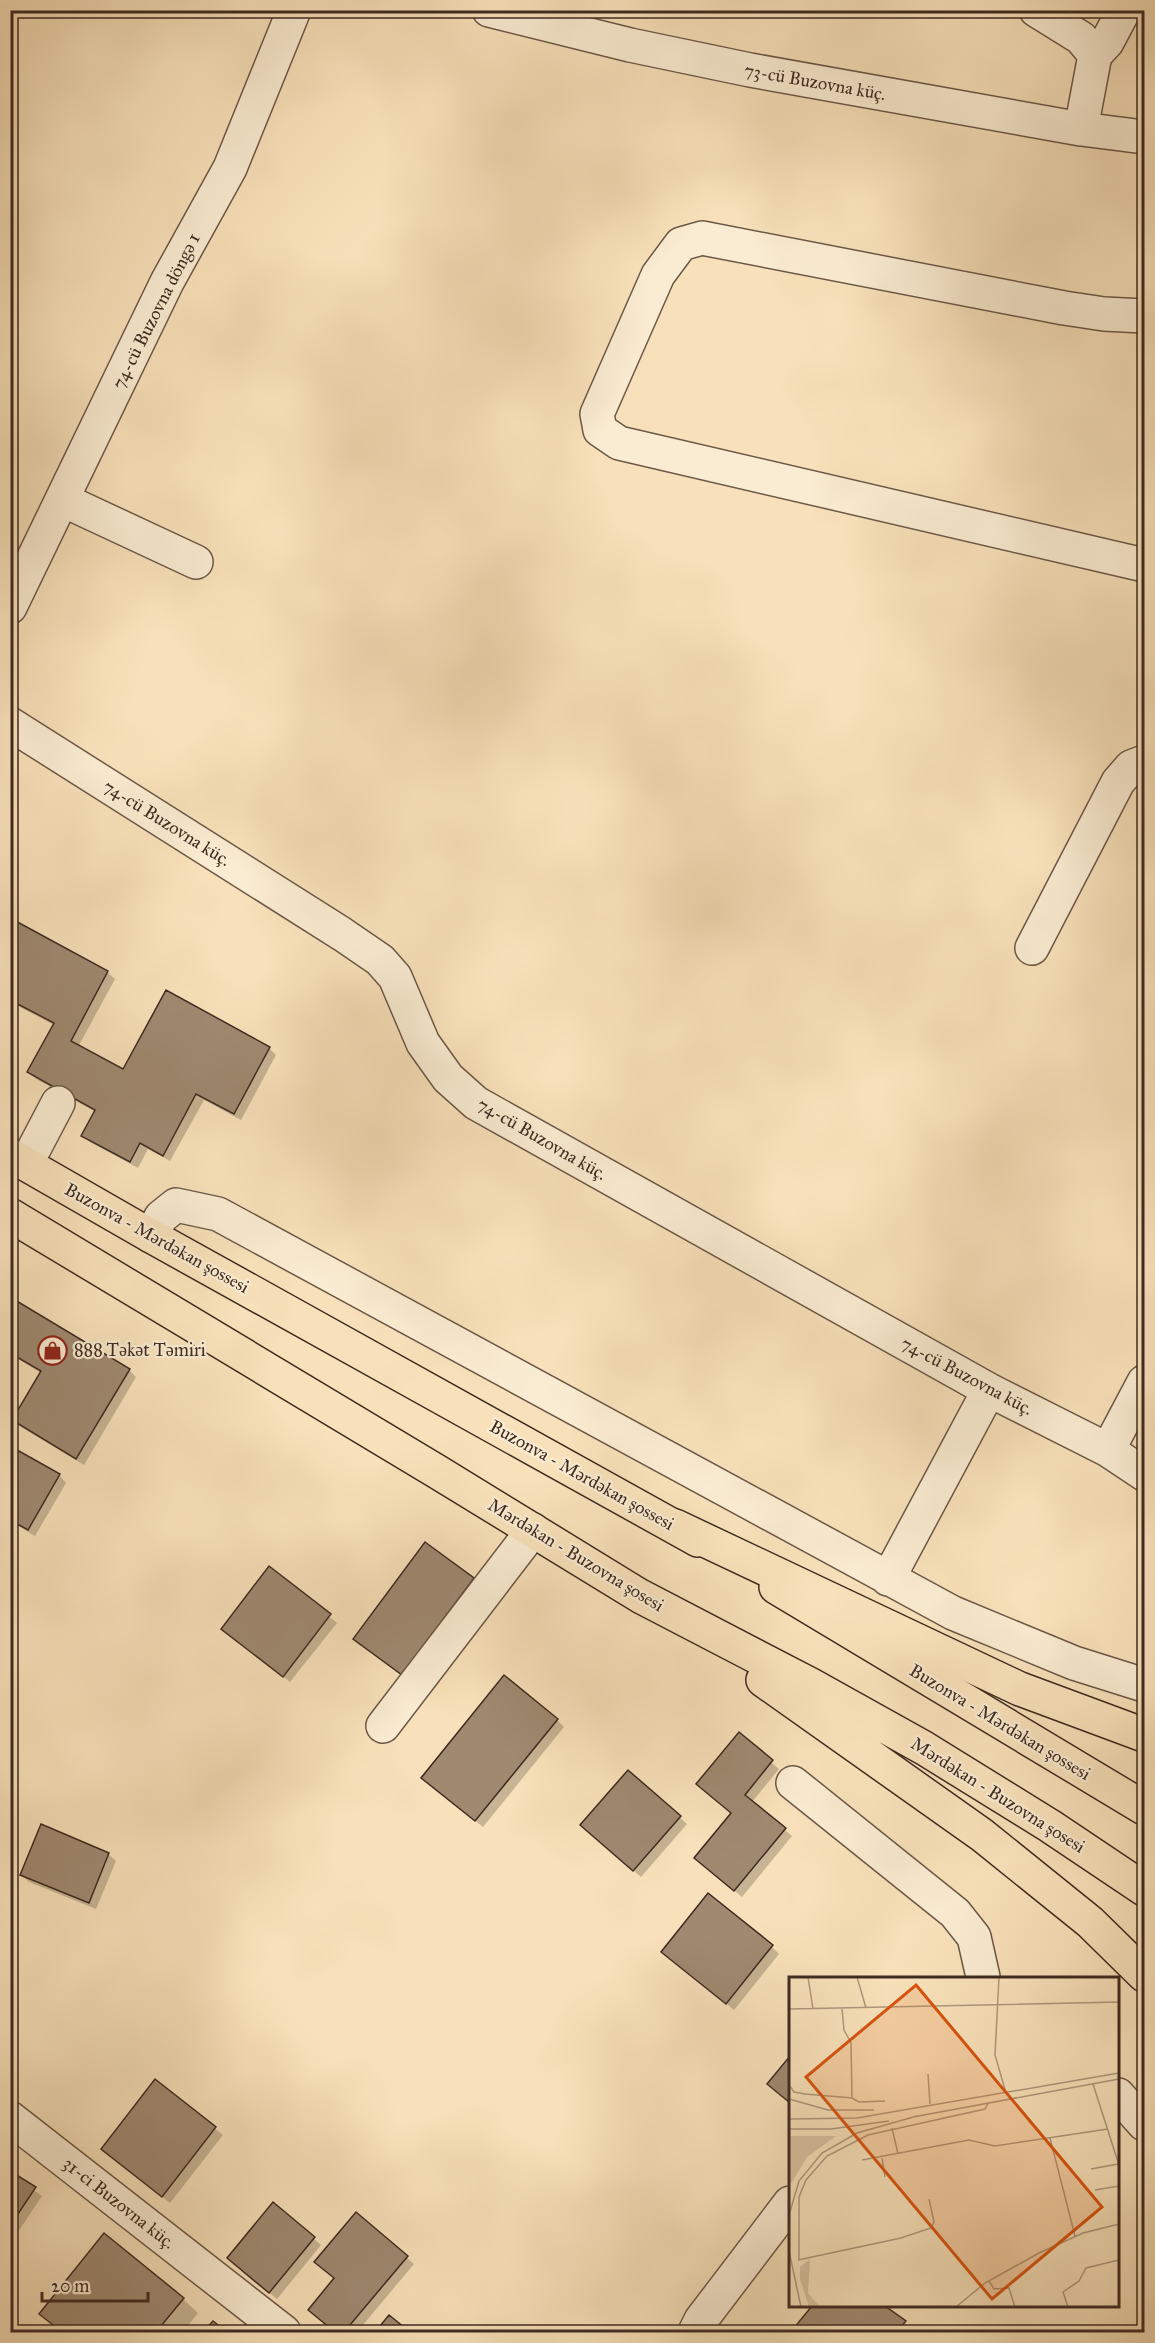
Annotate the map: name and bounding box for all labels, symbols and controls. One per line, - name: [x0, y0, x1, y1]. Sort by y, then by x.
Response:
- street label: 73-cü Buzovna küç.: [743, 59, 887, 105]
- street label: 74-cü Buzovna döngə 1: [107, 229, 206, 393]
- street label: 74-cü Buzovna küç.: [99, 775, 235, 871]
- street label: 74-cü Buzovna küç.: [473, 1093, 611, 1185]
- street label: Buzonva - Mərdəkan şossesi: [61, 1178, 253, 1298]
- street label: 74-cü Buzovna küç.: [897, 1332, 1037, 1420]
- shop icon: 888 Təkət Təmiri: [37, 1334, 69, 1366]
- place label: 888 Təkət Təmiri: [74, 1339, 206, 1361]
- street label: Buzonva - Mərdəkan şossesi: [486, 1415, 678, 1535]
- street label: Mərdəkan - Buzovna şosesi: [484, 1494, 668, 1616]
- street label: Buzonva - Mərdəkan şossesi: [905, 1659, 1095, 1785]
- street label: Mərdəkan - Buzovna şosesi: [907, 1732, 1089, 1858]
- inset map: [789, 1977, 1119, 2307]
- street label: 31-ci Buzovna küç.: [59, 2152, 179, 2254]
- scale bar: [42, 2265, 148, 2303]
- text: 20 m: [51, 2275, 89, 2297]

